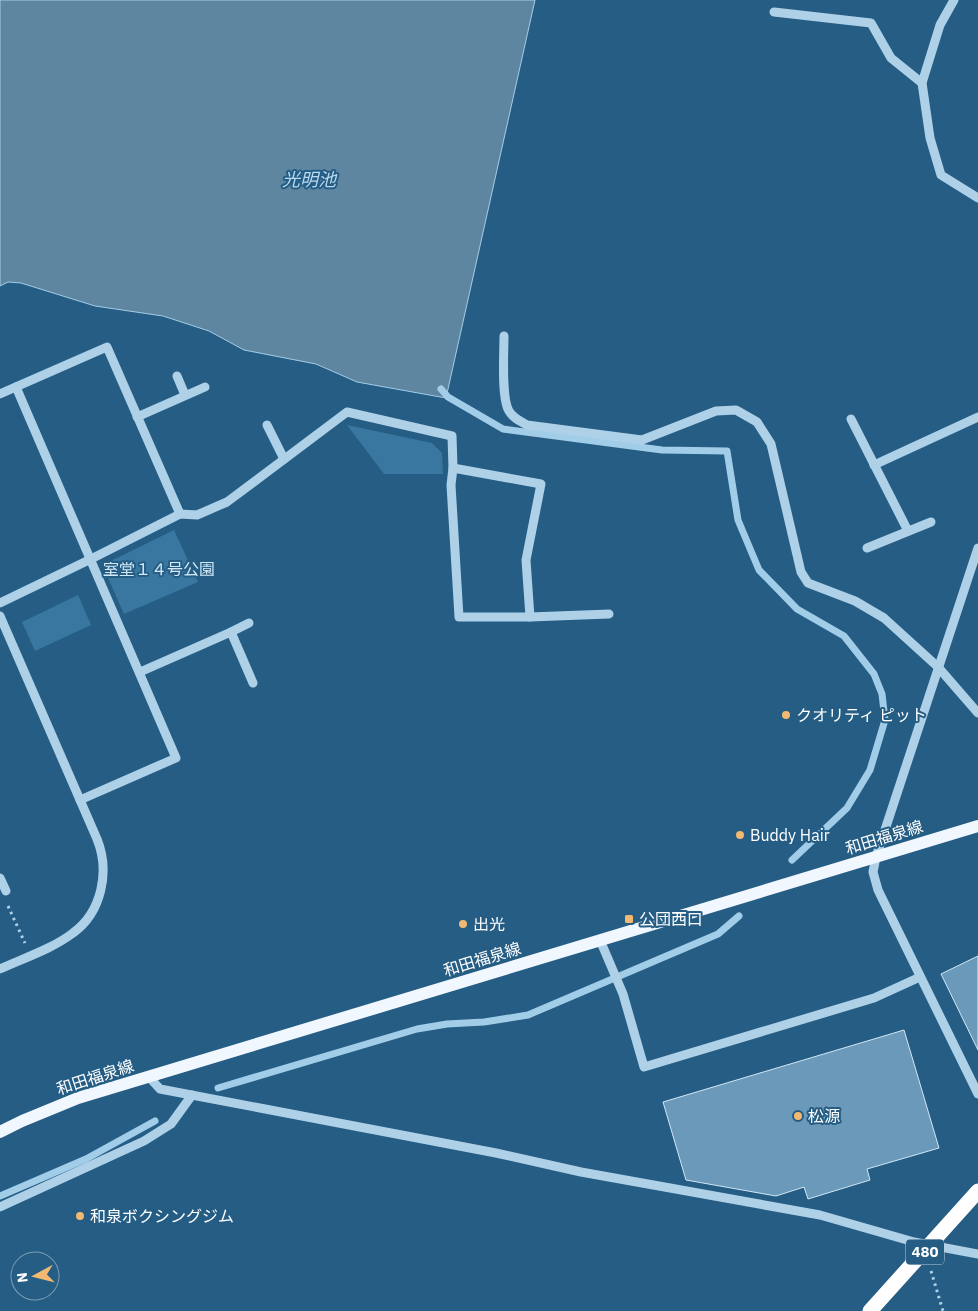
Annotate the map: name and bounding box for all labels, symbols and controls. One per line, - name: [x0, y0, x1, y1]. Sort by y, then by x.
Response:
- water label: 光明池: [282, 168, 338, 191]
- park label: 室堂１４号公園: [103, 559, 215, 579]
- place label: クオリティ ピット: [796, 705, 927, 725]
- marker: クオリティ ピット: [780, 709, 792, 721]
- street label: 和田福泉線: [843, 816, 925, 858]
- place label: Buddy Hair: [750, 825, 830, 845]
- marker: Buddy Hair: [734, 829, 746, 841]
- place label: 公団西口: [639, 909, 703, 929]
- marker: 公団西口: [623, 913, 635, 925]
- place label: 出光: [473, 914, 505, 934]
- marker: 出光: [457, 918, 469, 930]
- street label: 和田福泉線: [441, 938, 523, 980]
- street label: 和田福泉線: [54, 1055, 136, 1099]
- place label: 松源: [808, 1106, 840, 1126]
- marker: 松源: [792, 1110, 804, 1122]
- place label: 和泉ボクシングジム: [90, 1206, 234, 1226]
- marker: 和泉ボクシングジム: [74, 1210, 86, 1222]
- road number: 480: [906, 1240, 944, 1264]
- north arrow: [10, 1251, 60, 1301]
- text: N: [13, 1271, 32, 1284]

